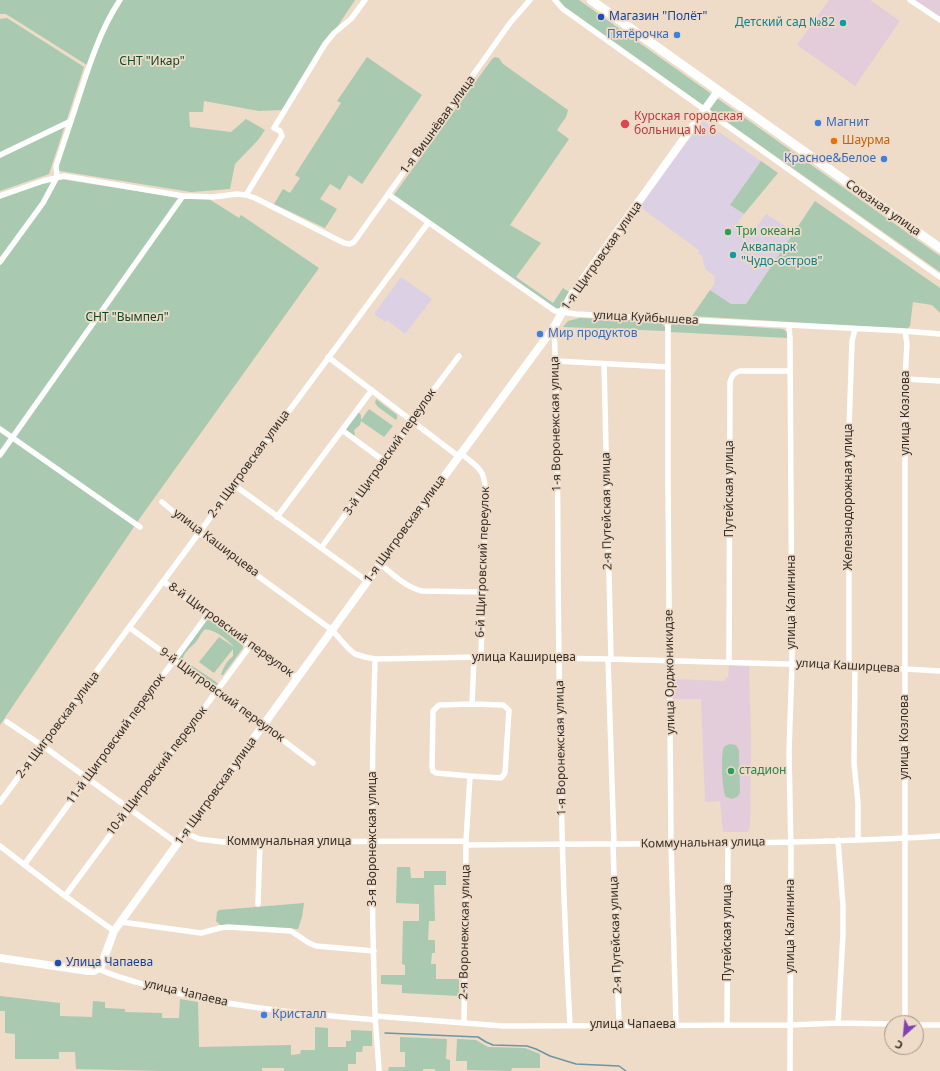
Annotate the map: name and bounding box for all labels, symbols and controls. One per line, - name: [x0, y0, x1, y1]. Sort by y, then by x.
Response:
- place label: Магазин "Полёт": [609, 10, 707, 24]
- marker: Магазин "Полёт": [596, 12, 606, 22]
- place label: Детский сад №82: [735, 16, 835, 30]
- marker: Детский сад №82: [838, 18, 848, 28]
- place label: Пятёрочка: [607, 28, 669, 42]
- marker: Пятёрочка: [672, 30, 682, 40]
- park label: СНТ "Икар": [119, 55, 185, 69]
- street label: 1-я Вишнёвая улица: [397, 73, 479, 177]
- place label: Курская городская больница № 6: [634, 110, 743, 138]
- place label: Магнит: [826, 116, 869, 130]
- marker: Курская городская больница № 6: [619, 118, 631, 130]
- marker: Магнит: [813, 118, 823, 128]
- place label: Шаурма: [842, 134, 890, 148]
- marker: Шаурма: [829, 136, 839, 146]
- place label: Красное&Белое: [784, 152, 876, 166]
- marker: Красное&Белое: [879, 154, 889, 164]
- street label: Союзная улица: [843, 177, 923, 239]
- street label: 1-я Щигровская улица: [559, 199, 645, 313]
- place label: Три океана: [736, 225, 801, 239]
- marker: Три океана: [723, 227, 733, 237]
- place label: Аквапарк "Чудо-остров": [741, 241, 822, 269]
- marker: Аквапарк "Чудо-остров": [728, 250, 738, 260]
- street label: улица Куйбышева: [593, 308, 699, 328]
- park label: СНТ "Вымпел": [85, 311, 169, 325]
- place label: Мир продуктов: [548, 327, 637, 341]
- marker: Мир продуктов: [535, 329, 545, 339]
- street label: 1-я Воронежская улица: [548, 356, 564, 492]
- street label: улица Козлова: [899, 371, 913, 455]
- street label: 3-й Щигровский переулок: [341, 386, 439, 518]
- street label: 2-я Щигровская улица: [205, 407, 293, 521]
- street label: Железнодорожная улица: [842, 424, 856, 570]
- street label: Путейская улица: [723, 440, 737, 538]
- street label: 2-я Путейская улица: [599, 452, 615, 570]
- street label: 1-я Щигровская улица: [361, 472, 449, 586]
- street label: 6-й Щигровский переулок: [473, 486, 493, 638]
- street label: улица Каширцева: [170, 506, 262, 580]
- street label: улица Калинина: [785, 555, 799, 649]
- street label: 8-й Щигровский переулок: [166, 580, 296, 680]
- street label: улица Орджоникидзе: [662, 609, 678, 735]
- street label: 9-й Щигровский переулок: [157, 645, 287, 745]
- street label: улица Каширцева: [472, 651, 576, 665]
- street label: улица Каширцева: [796, 656, 900, 676]
- street label: 2-я Щигровская улица: [13, 669, 103, 781]
- street label: 11-й Щигровский переулок: [64, 671, 168, 807]
- street label: 1-я Воронежская улица: [553, 680, 569, 816]
- street label: улица Козлова: [898, 695, 912, 779]
- street label: 10-й Щигровский переулок: [104, 704, 210, 838]
- street label: 1-я Щигровская улица: [172, 734, 260, 848]
- place label: стадион: [739, 764, 786, 778]
- marker: стадион: [726, 766, 736, 776]
- street label: 3-я Воронежская улица: [366, 771, 380, 907]
- street label: Коммунальная улица: [227, 835, 351, 849]
- street label: Коммунальная улица: [641, 835, 765, 851]
- street label: 2-я Воронежская улица: [457, 864, 473, 1000]
- street label: 2-я Путейская улица: [607, 876, 625, 994]
- street label: улица Калинина: [784, 879, 798, 973]
- street label: Путейская улица: [721, 884, 735, 982]
- place label: Улица Чапаева: [66, 956, 153, 970]
- marker: Улица Чапаева: [53, 958, 63, 968]
- street label: улица Чапаева: [143, 976, 229, 1010]
- place label: Кристалл: [272, 1008, 327, 1022]
- marker: Кристалл: [259, 1010, 269, 1020]
- north arrow: [884, 1015, 924, 1055]
- street label: улица Чапаева: [590, 1018, 676, 1032]
- text: С: [892, 1037, 905, 1054]

